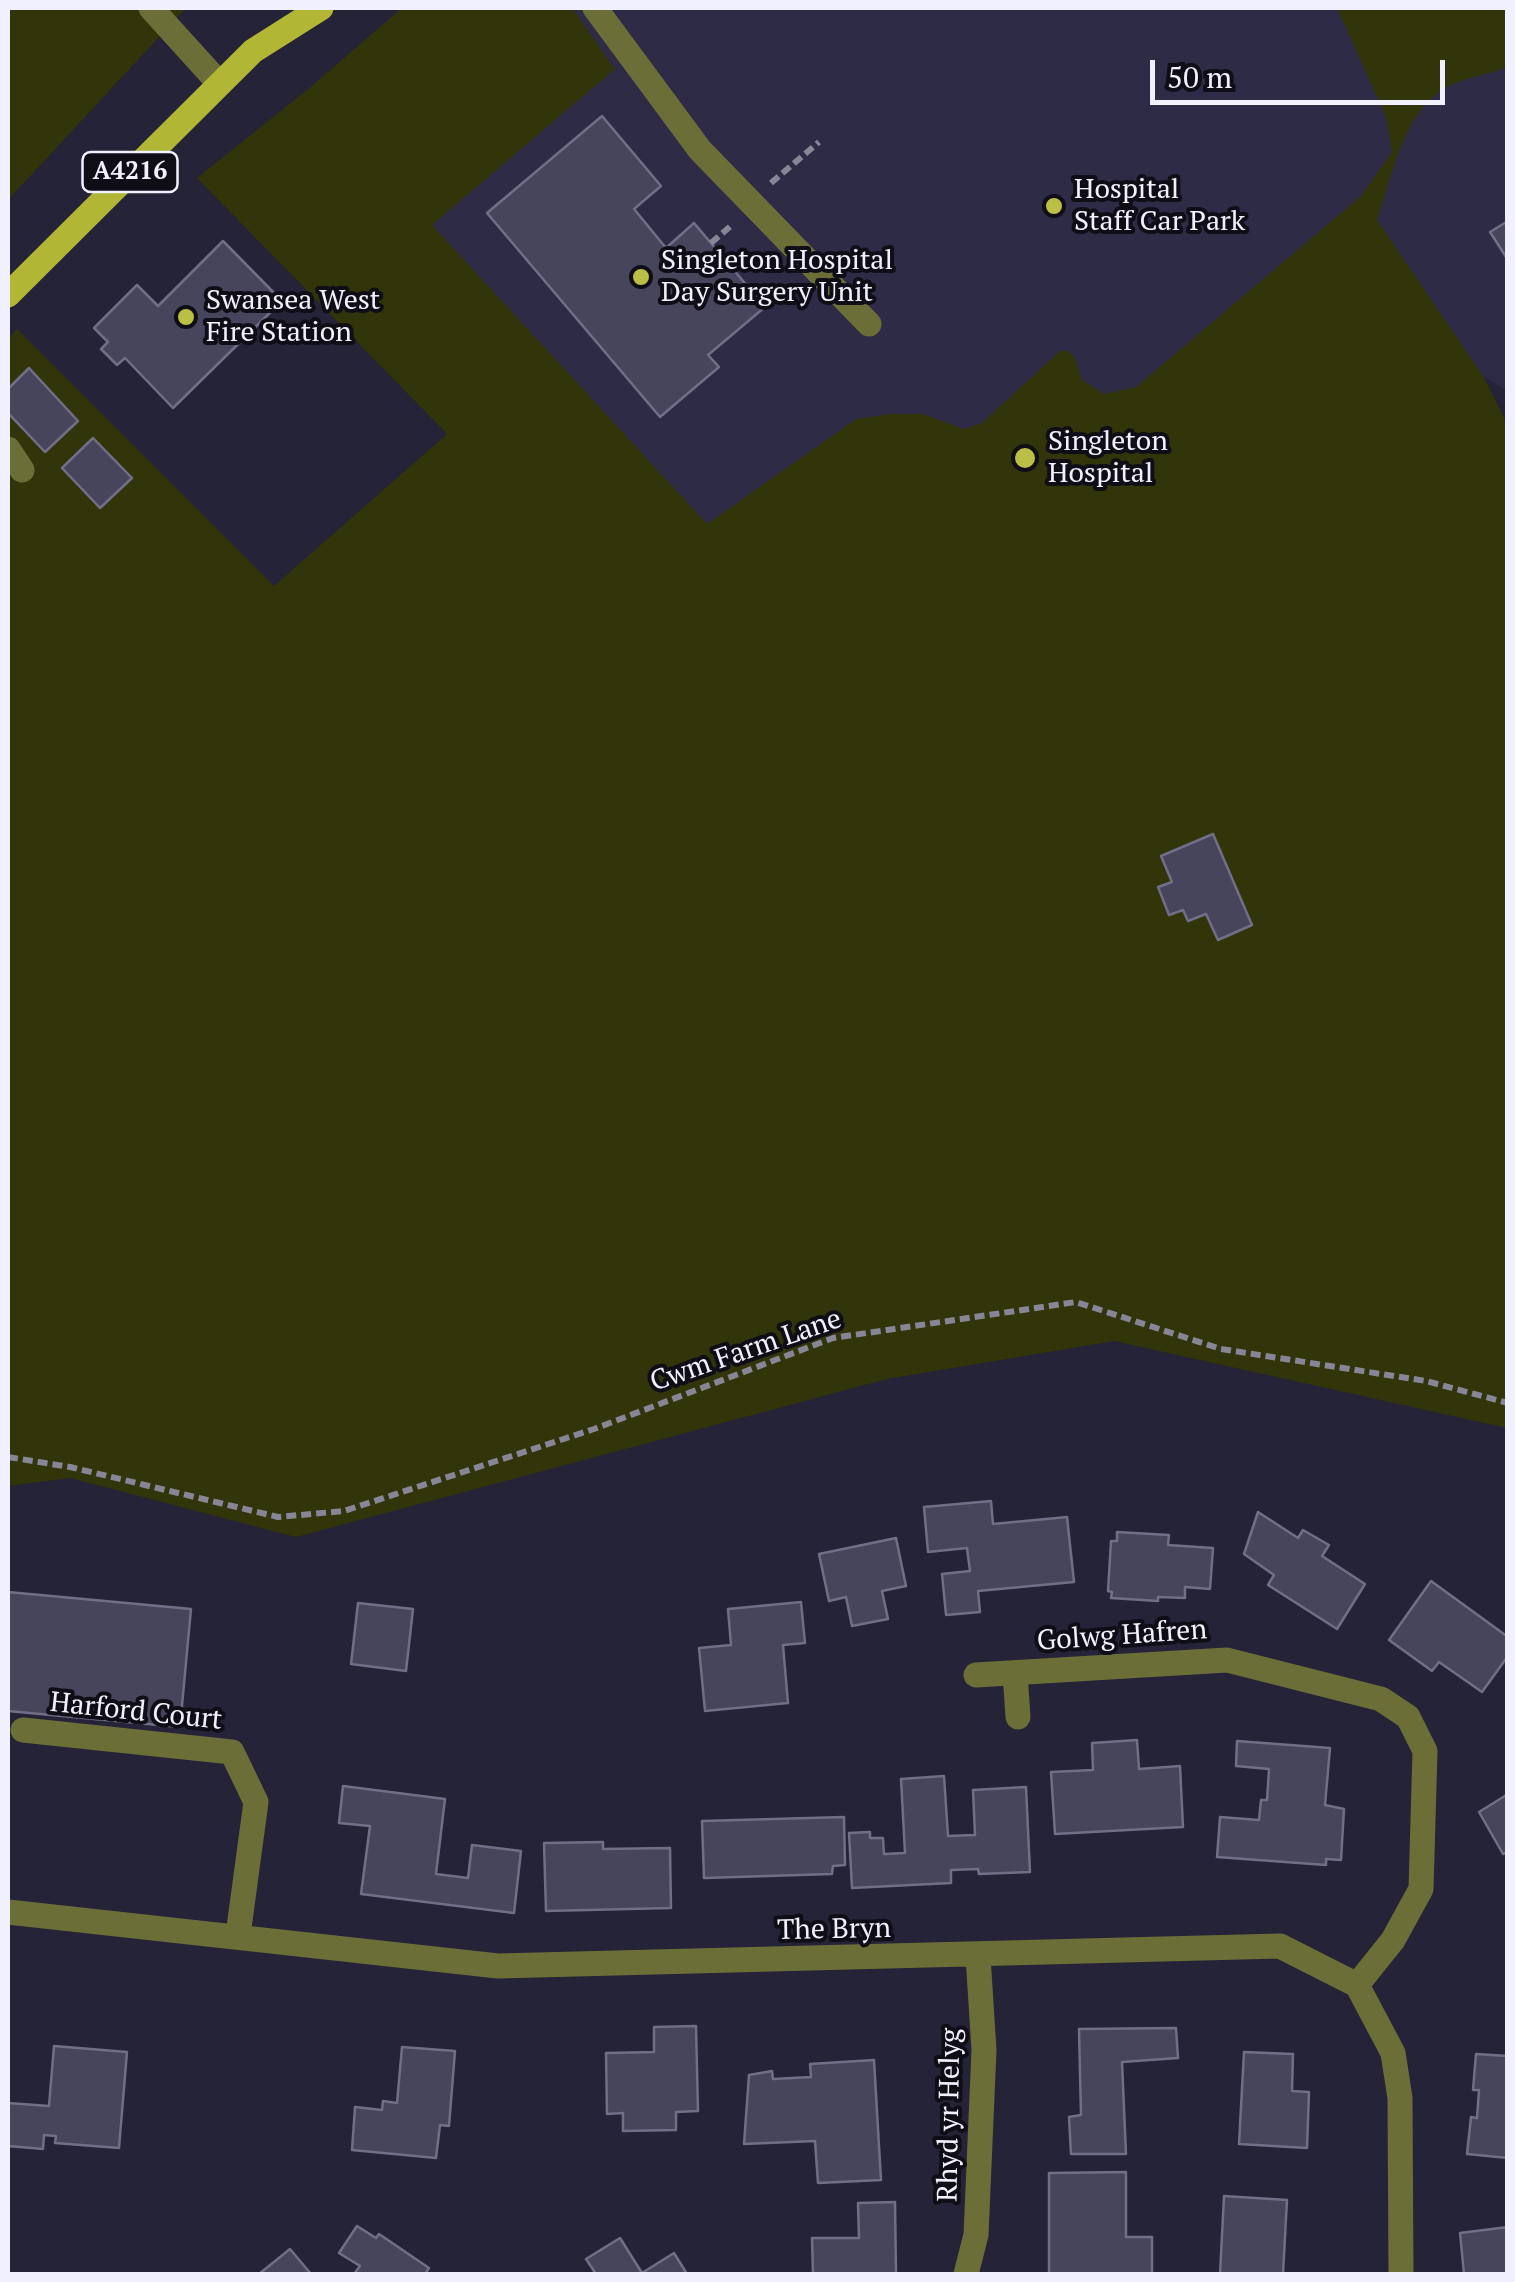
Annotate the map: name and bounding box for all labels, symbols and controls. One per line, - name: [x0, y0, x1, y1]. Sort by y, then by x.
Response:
- scale bar: [1155, 40, 1450, 102]
- text: 50 m: [1167, 57, 1232, 97]
- road number: A4216: [82, 152, 178, 192]
- place label: Hospital Staff Car Park: [1074, 173, 1245, 239]
- marker: Hospital Staff Car Park: [1043, 195, 1065, 217]
- place label: Singleton Hospital Day Surgery Unit: [661, 244, 893, 310]
- marker: Singleton Hospital Day Surgery Unit: [630, 266, 652, 288]
- place label: Swansea West Fire Station: [206, 284, 380, 350]
- marker: Swansea West Fire Station: [175, 306, 197, 328]
- place label: Singleton Hospital: [1048, 425, 1168, 491]
- marker: Singleton Hospital: [1012, 445, 1038, 471]
- street label: Cwm Farm Lane: [646, 1303, 846, 1399]
- street label: Golwg Hafren: [1036, 1613, 1208, 1659]
- street label: Harford Court: [48, 1686, 224, 1738]
- street label: The Bryn: [777, 1912, 891, 1948]
- street label: Rhyd yr Helyg: [932, 2028, 968, 2202]

